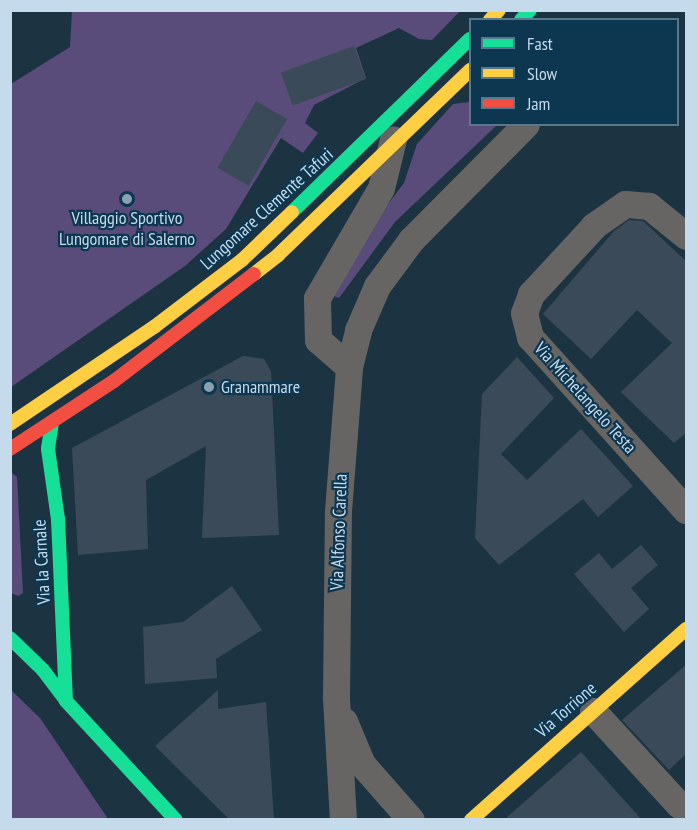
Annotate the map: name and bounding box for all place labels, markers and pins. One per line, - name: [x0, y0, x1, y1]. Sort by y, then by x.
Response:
- marker: Villaggio Sportivo Lungomare di Salerno: [120, 192, 134, 206]
- place label: Villaggio Sportivo Lungomare di Salerno: [59, 208, 195, 250]
- place label: Granammare: [221, 376, 300, 398]
- marker: Granammare: [202, 380, 216, 394]

